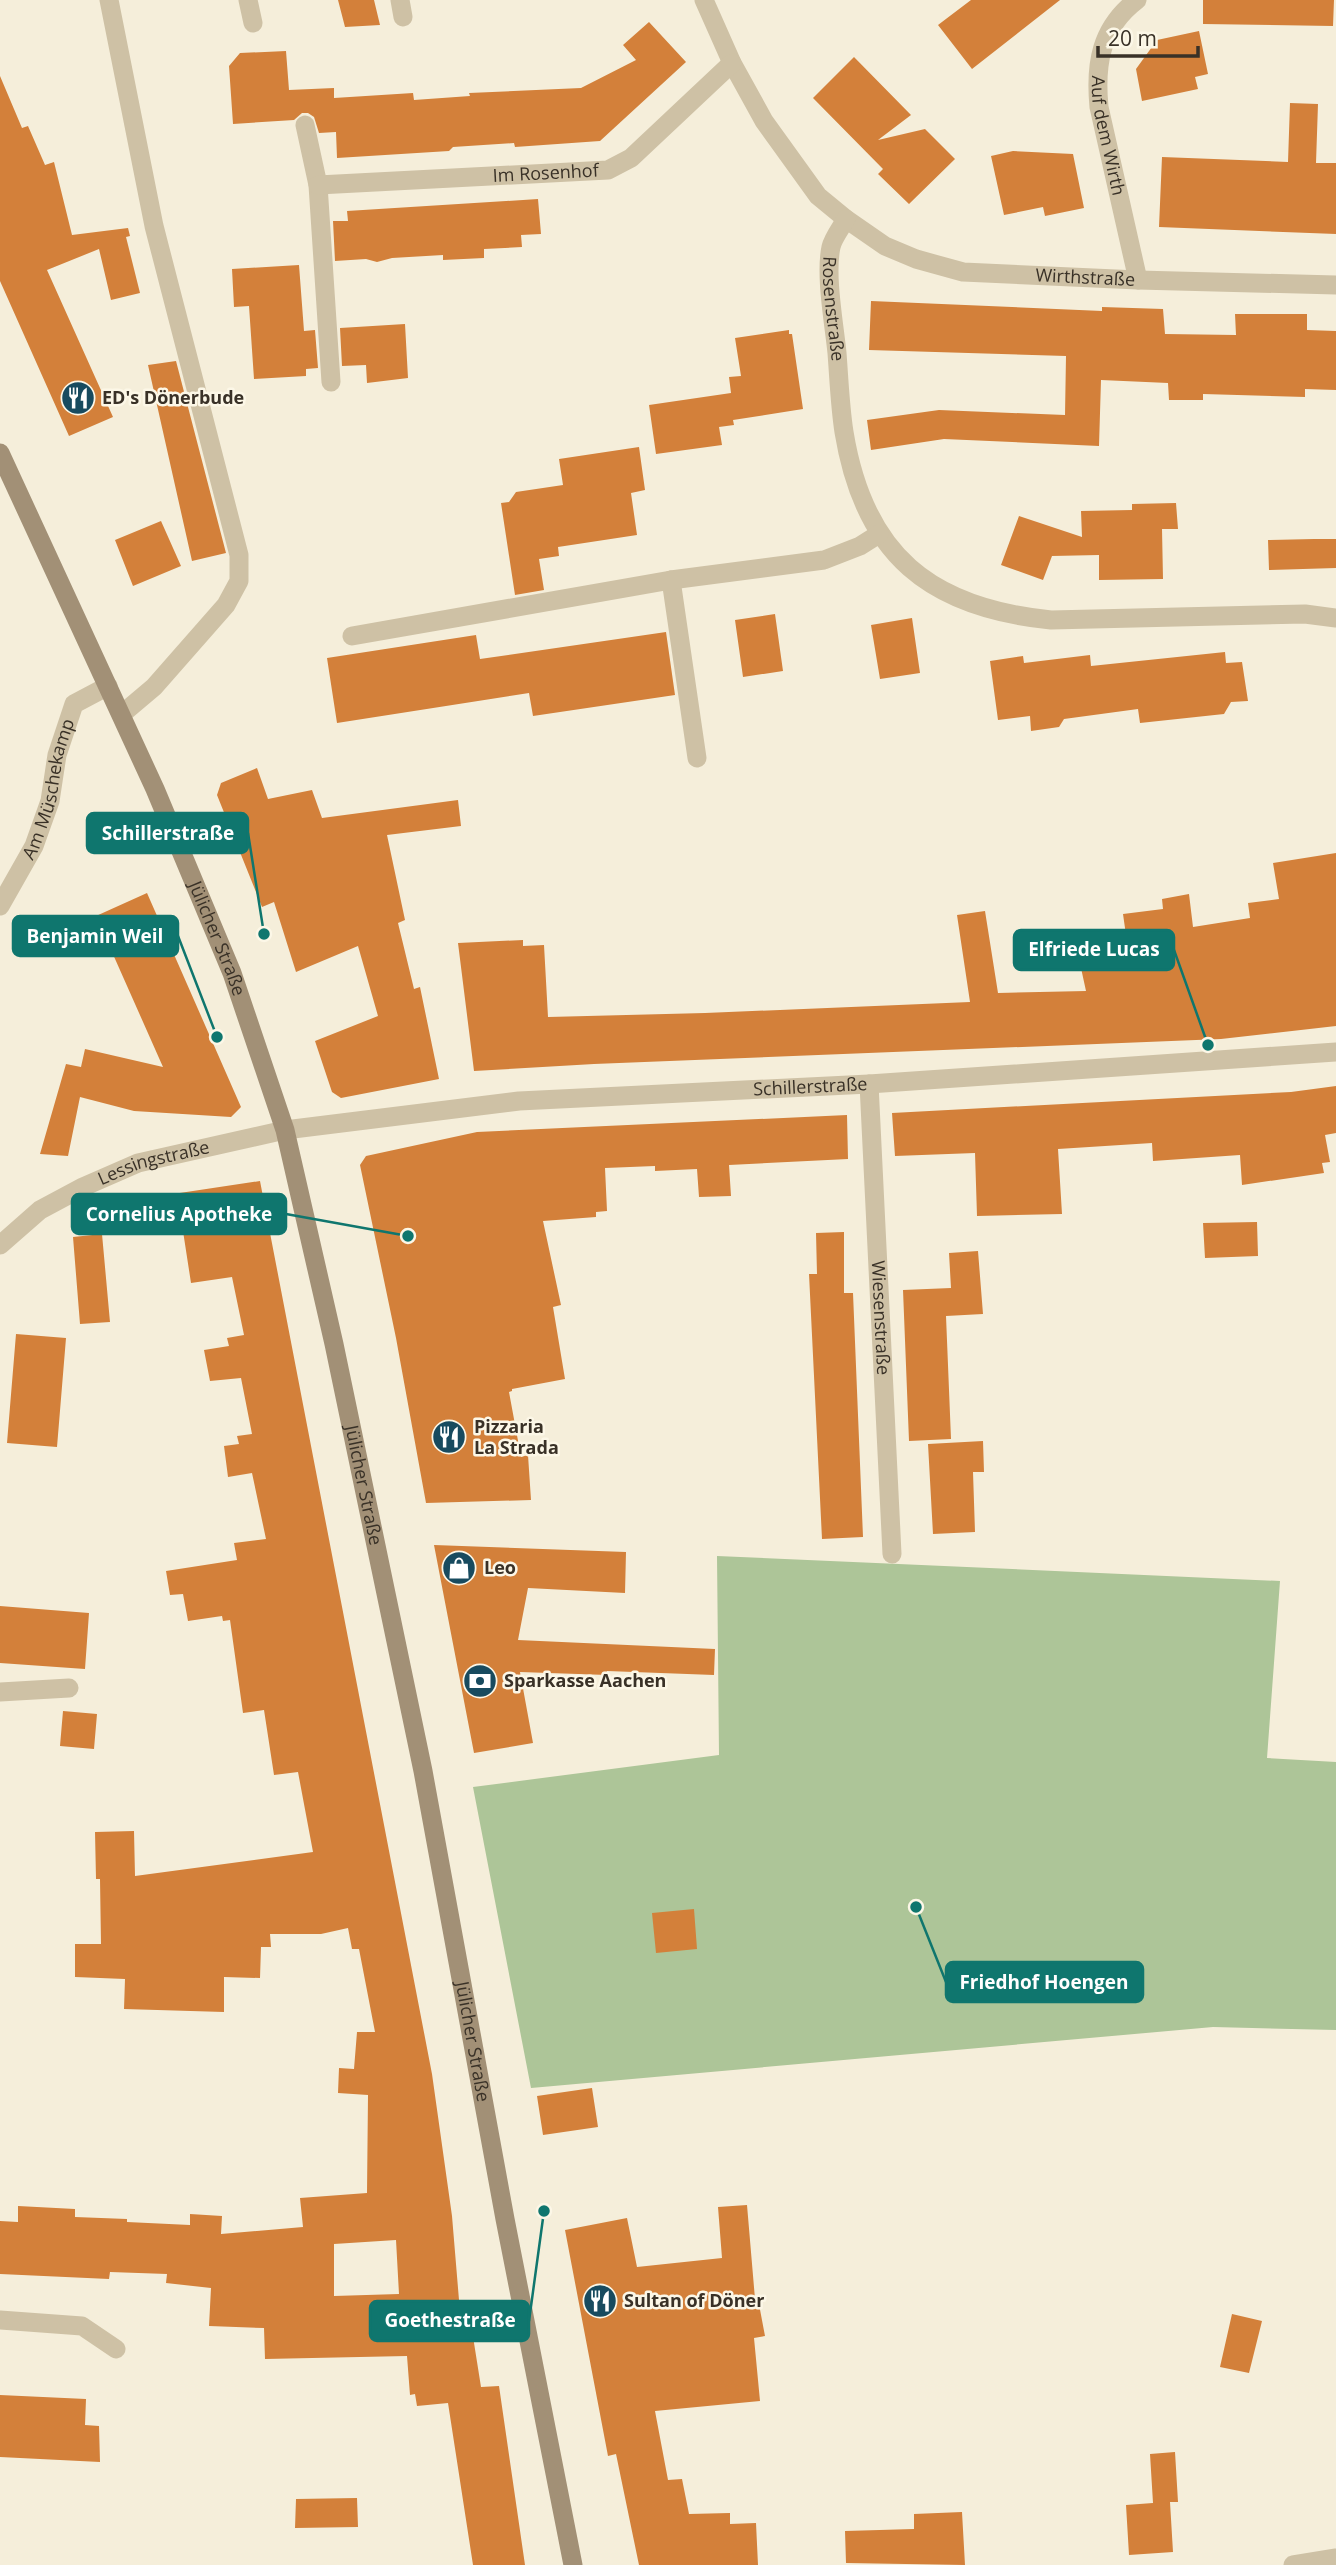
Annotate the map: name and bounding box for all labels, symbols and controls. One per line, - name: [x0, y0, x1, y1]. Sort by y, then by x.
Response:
- scale bar: [1098, 14, 1198, 58]
- text: 20 m: [1108, 24, 1157, 52]
- street label: Auf dem Wirth: [1087, 75, 1132, 198]
- street label: Im Rosenhof: [492, 157, 600, 187]
- street label: Rosenstraße: [818, 256, 851, 362]
- street label: Wirthstraße: [1035, 262, 1136, 291]
- restaurant icon: ED's Dönerbude: [59, 379, 97, 417]
- place label: ED's Dönerbude: [102, 385, 244, 409]
- street label: Am Müschekamp: [16, 715, 79, 863]
- callout: Schillerstraße: [87, 813, 248, 853]
- text: Schillerstraße: [102, 820, 234, 846]
- street label: Jülicher Straße: [183, 875, 252, 999]
- callout: Benjamin Weil: [13, 916, 178, 956]
- text: Benjamin Weil: [27, 923, 163, 949]
- callout: Elfriede Lucas: [1014, 930, 1174, 970]
- text: Elfriede Lucas: [1028, 936, 1160, 962]
- street label: Schillerstraße: [753, 1071, 868, 1101]
- street label: Lessingstraße: [94, 1134, 212, 1190]
- callout: Cornelius Apotheke: [72, 1194, 286, 1234]
- text: Cornelius Apotheke: [86, 1201, 272, 1227]
- street label: Wiesenstraße: [867, 1260, 896, 1376]
- place label: Pizzaria La Strada: [474, 1414, 559, 1459]
- restaurant icon: Pizzaria La Strada: [430, 1418, 468, 1456]
- street label: Jülicher Straße: [340, 1421, 389, 1547]
- shop icon: Leo: [440, 1549, 478, 1587]
- place label: Leo: [484, 1555, 516, 1579]
- bank icon: Sparkasse Aachen: [461, 1662, 499, 1700]
- place label: Sparkasse Aachen: [504, 1668, 666, 1692]
- callout: Friedhof Hoengen: [946, 1962, 1143, 2002]
- text: Friedhof Hoengen: [959, 1969, 1129, 1995]
- street label: Jülicher Straße: [450, 1977, 496, 2103]
- restaurant icon: Sultan of Döner: [581, 2282, 619, 2320]
- place label: Sultan of Döner: [624, 2288, 764, 2312]
- callout: Goethestraße: [370, 2301, 529, 2341]
- text: Goethestraße: [384, 2307, 516, 2333]

